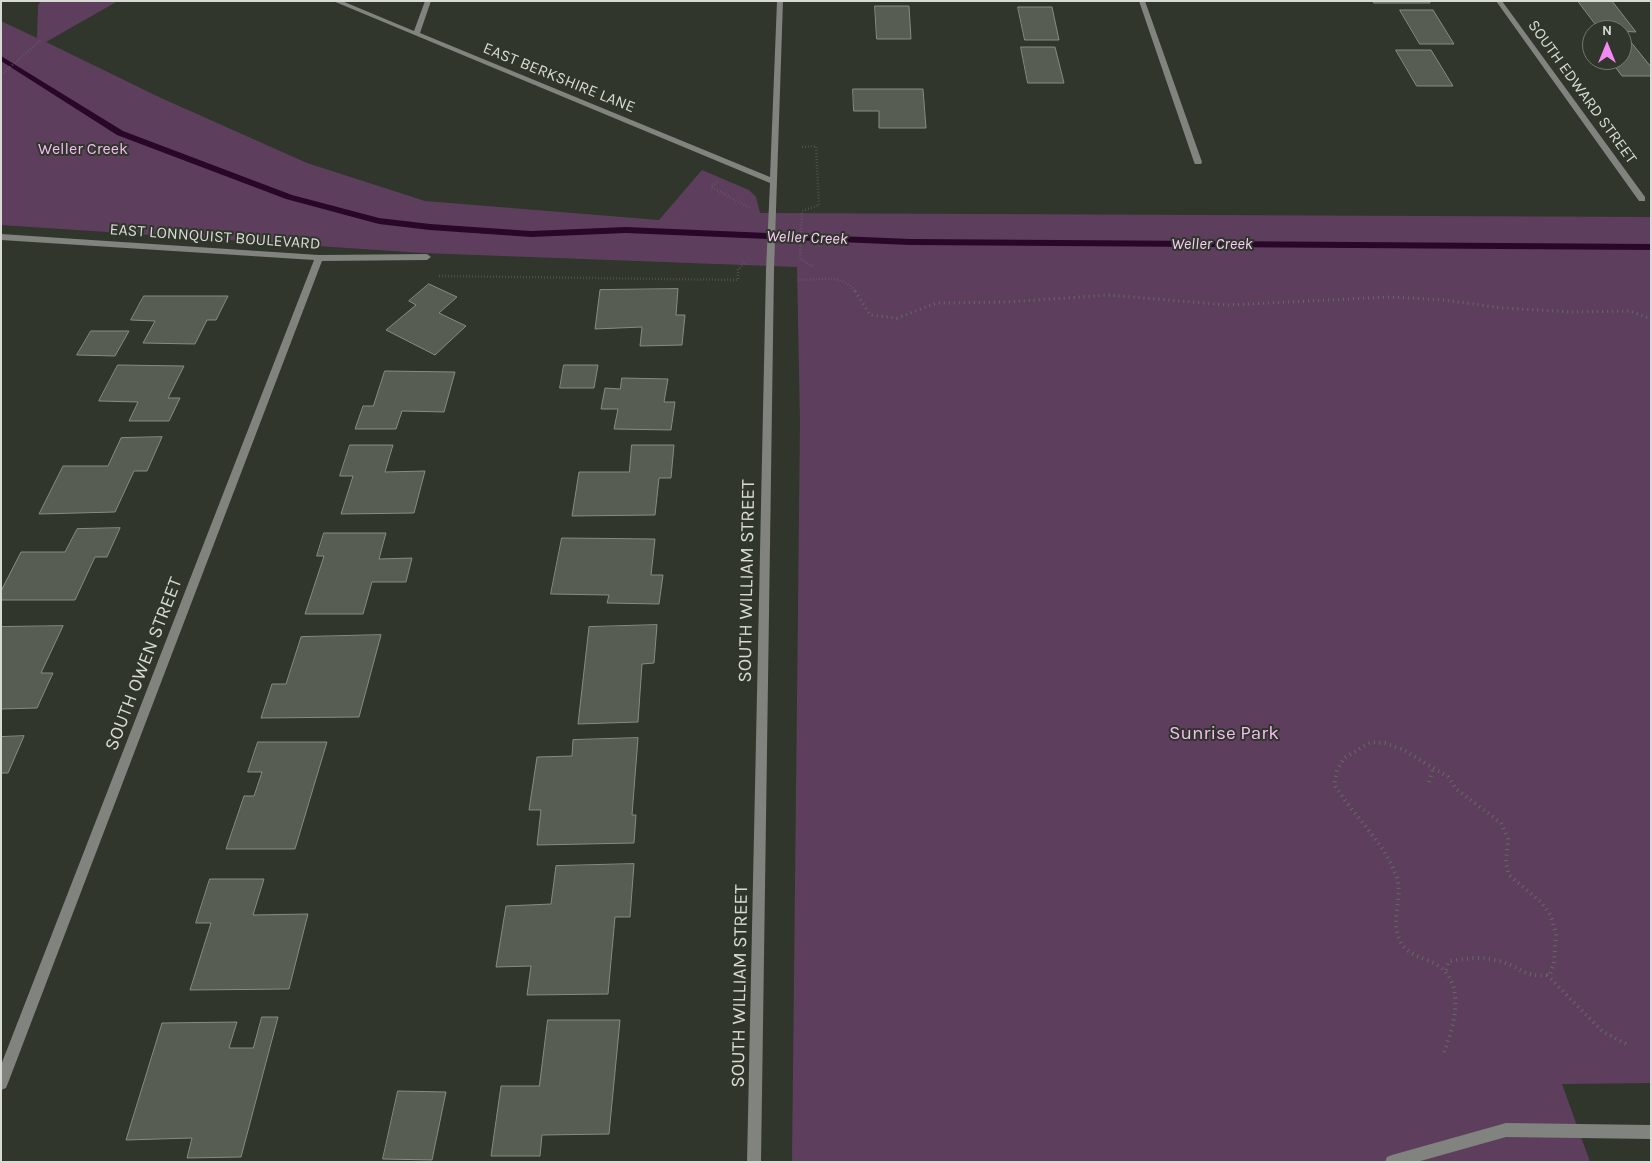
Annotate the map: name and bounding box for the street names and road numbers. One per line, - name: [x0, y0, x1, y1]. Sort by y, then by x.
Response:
- street label: SOUTH EDWARD STREET: [1523, 16, 1641, 168]
- street label: EAST BERKSHIRE LANE: [480, 39, 638, 117]
- street label: EAST LONNQUIST BOULEVARD: [109, 220, 321, 254]
- street label: SOUTH WILLIAM STREET: [734, 479, 760, 683]
- street label: SOUTH OWEN STREET: [100, 574, 188, 754]
- street label: SOUTH WILLIAM STREET: [727, 884, 753, 1088]

